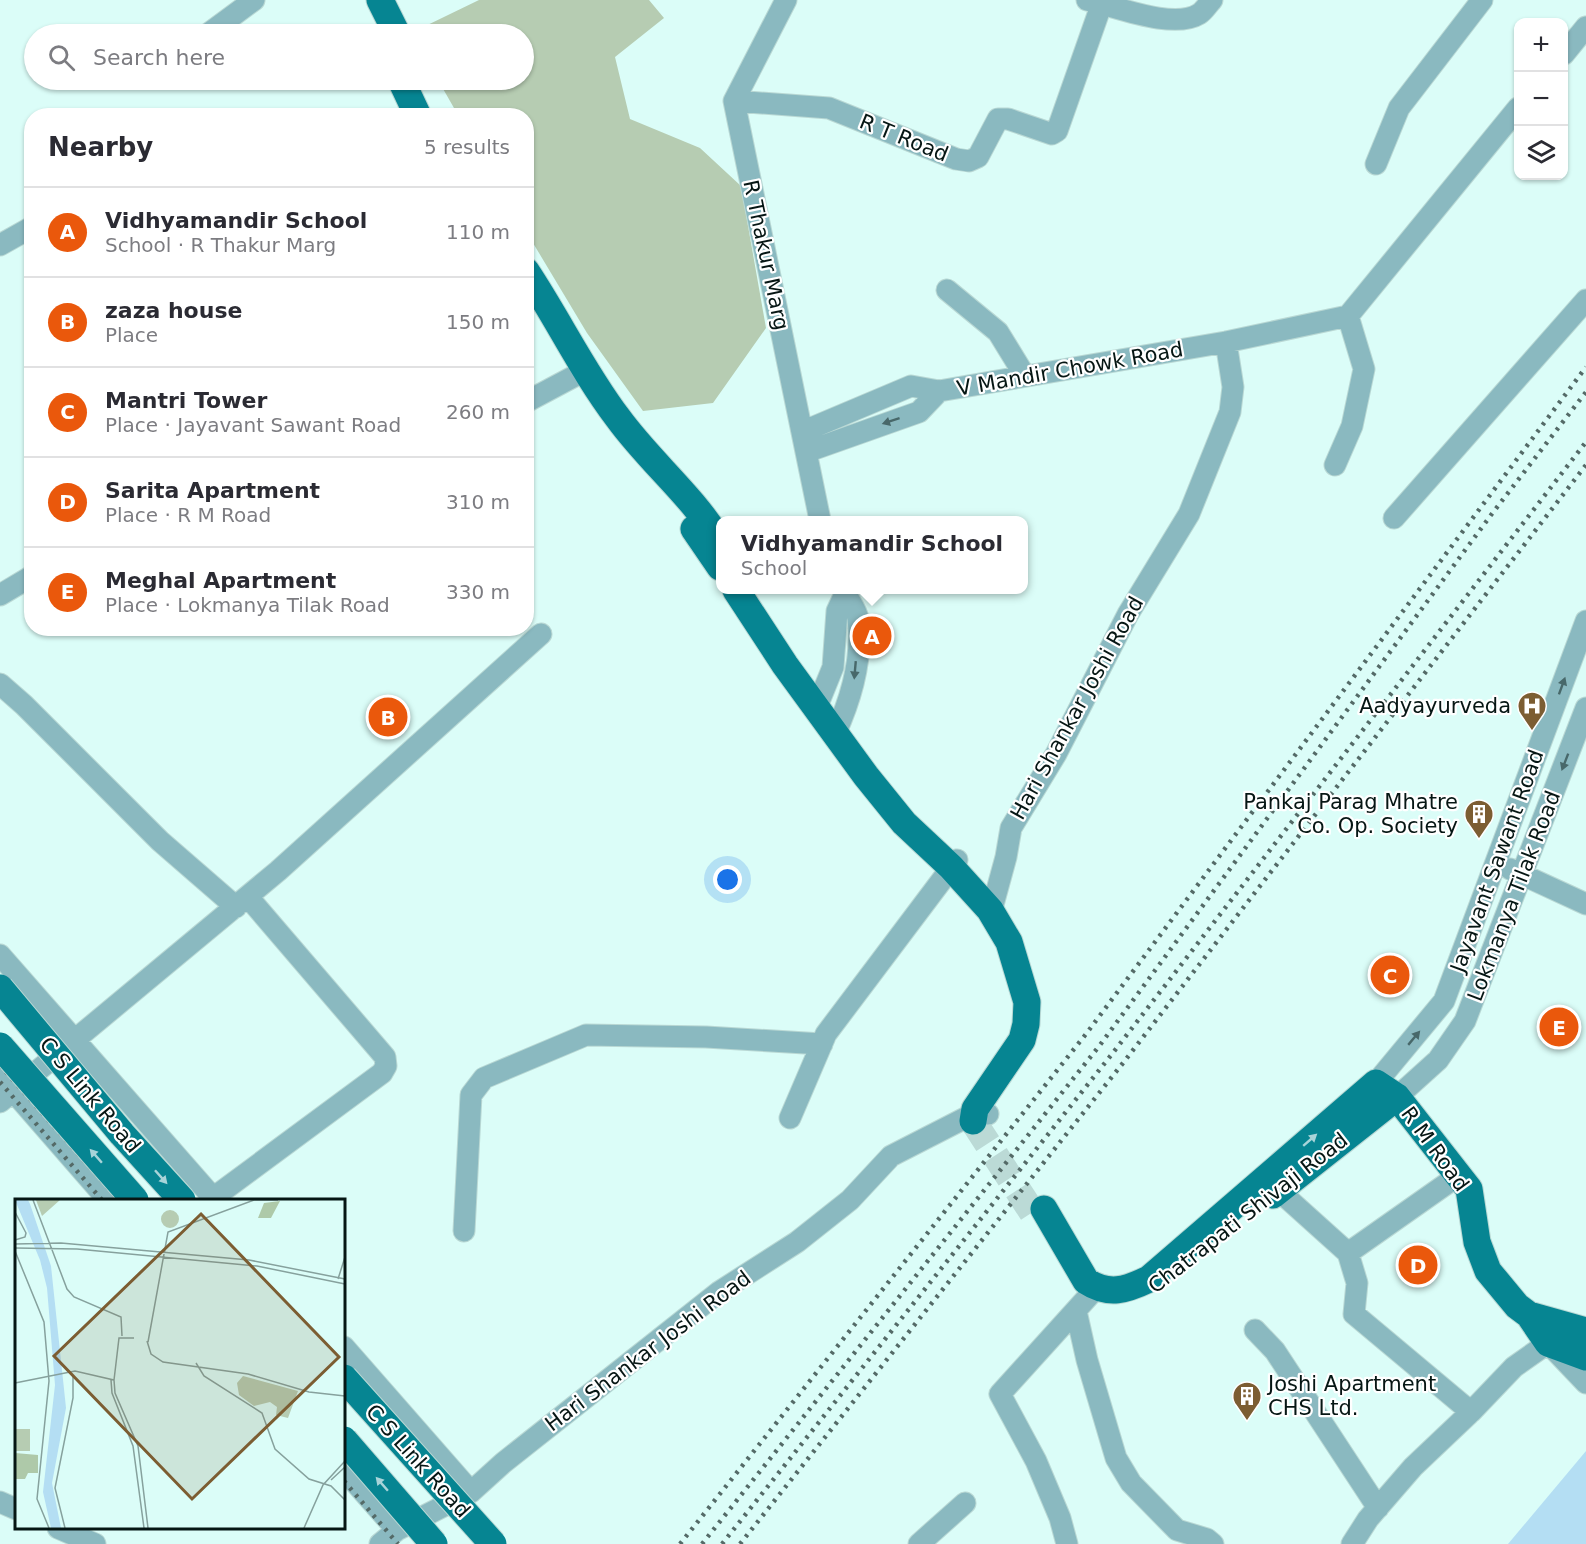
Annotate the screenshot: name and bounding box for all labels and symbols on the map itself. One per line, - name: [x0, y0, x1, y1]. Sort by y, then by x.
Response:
- street label: R T Road: [856, 109, 952, 167]
- street label: R Thakur Marg: [738, 178, 794, 332]
- street label: V Mandir Chowk Road: [955, 337, 1185, 401]
- one-way arrow: [882, 417, 900, 426]
- street label: Hari Shankar Joshi Road: [1006, 592, 1148, 824]
- pin: A: [852, 614, 892, 658]
- one-way arrow: [850, 660, 860, 679]
- one-way arrow: [1557, 677, 1567, 695]
- hospital icon: Aadyayurveda: [1516, 690, 1548, 732]
- pin: B: [368, 694, 408, 740]
- place label: Aadyayurveda: [1359, 694, 1511, 718]
- street label: Jayavant Sawant Road: [1445, 746, 1548, 977]
- one-way arrow: [1560, 753, 1569, 771]
- street label: Lokmanya Tilak Road: [1463, 788, 1565, 1004]
- place label: Pankaj Parag Mhatre Co. Op. Society: [1243, 790, 1458, 838]
- building icon: Pankaj Parag Mhatre Co. Op. Society: [1463, 798, 1495, 840]
- your location: [713, 865, 742, 894]
- pin: C: [1370, 952, 1410, 998]
- pin: E: [1540, 1004, 1578, 1050]
- one-way arrow: [1407, 1030, 1420, 1046]
- street label: C S Link Road: [35, 1032, 145, 1158]
- street label: R M Road: [1396, 1102, 1474, 1196]
- street label: Chatrapati Shivaji Road: [1144, 1128, 1352, 1298]
- one-way arrow: [1302, 1133, 1318, 1146]
- one-way arrow: [89, 1149, 103, 1164]
- one-way arrow: [154, 1169, 168, 1184]
- inset map: [15, 1199, 345, 1529]
- pin: D: [1398, 1242, 1438, 1288]
- street label: Hari Shankar Joshi Road: [541, 1266, 755, 1436]
- place label: Joshi Apartment CHS Ltd.: [1266, 1372, 1436, 1420]
- building icon: Joshi Apartment CHS Ltd.: [1231, 1380, 1263, 1422]
- street label: C S Link Road: [361, 1400, 475, 1522]
- one-way arrow: [376, 1477, 389, 1492]

